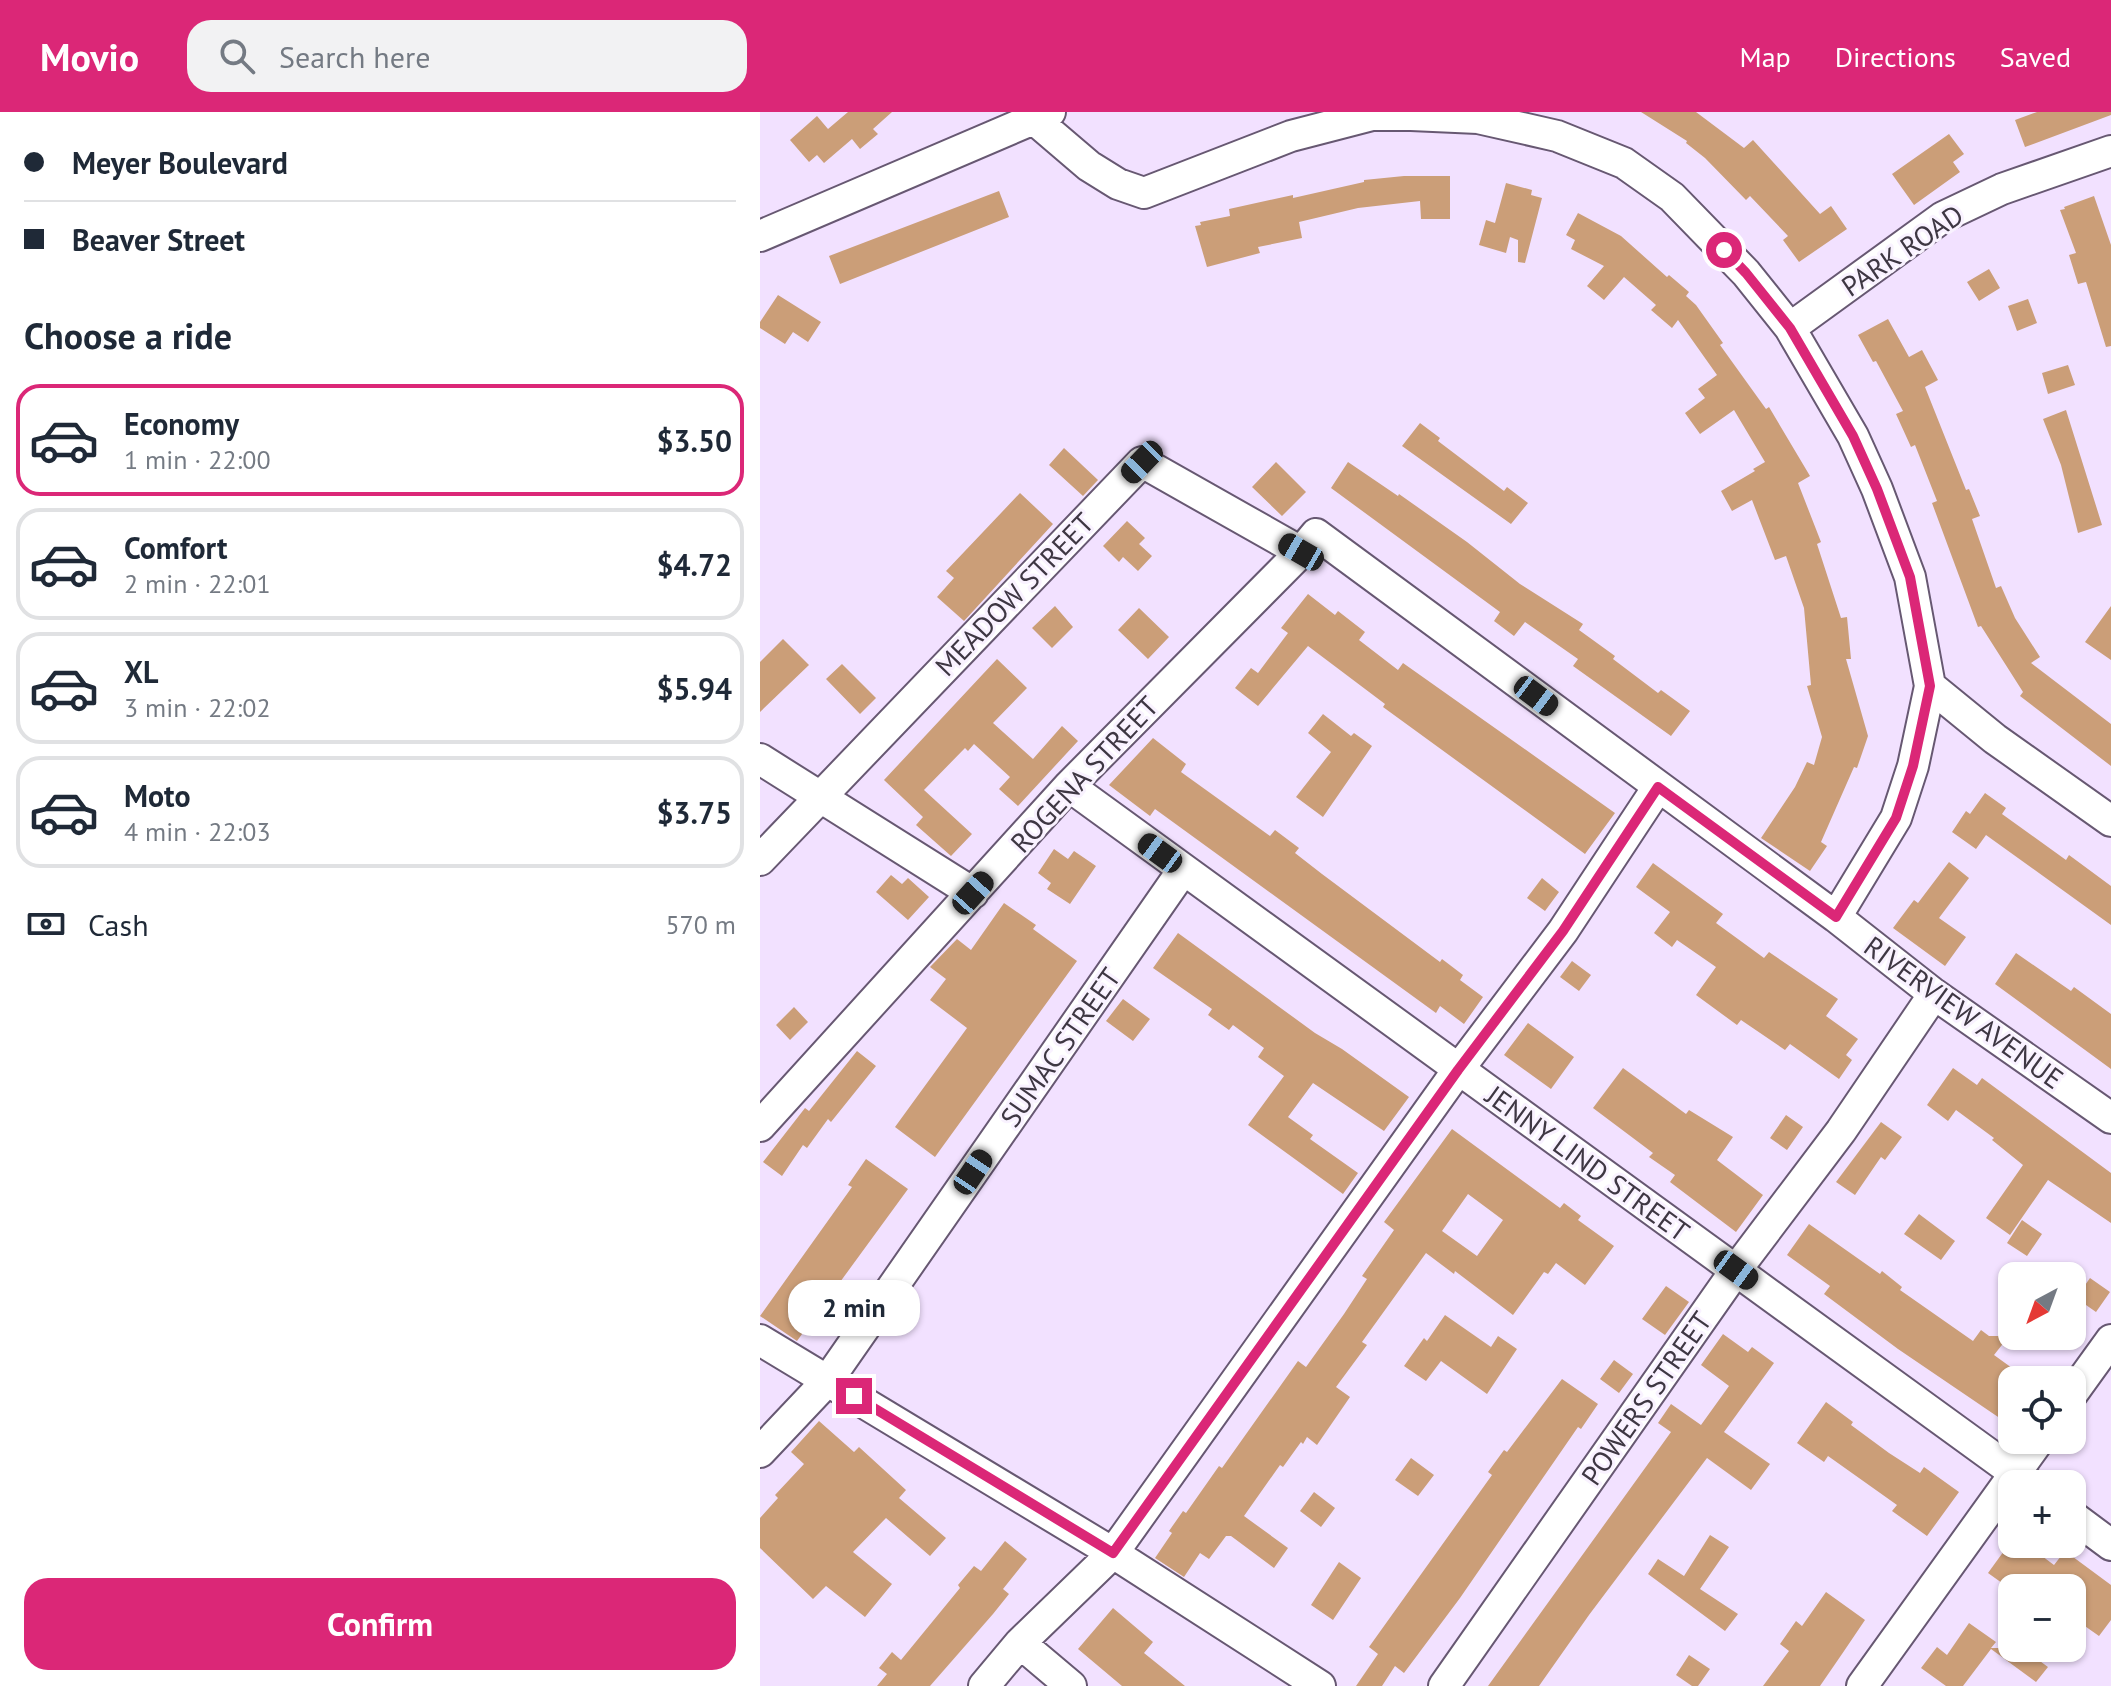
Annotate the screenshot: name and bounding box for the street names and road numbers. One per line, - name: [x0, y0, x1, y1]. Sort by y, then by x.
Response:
- street label: PARK ROAD: [1834, 196, 1970, 304]
- street label: MEADOW STREET: [927, 504, 1102, 683]
- street label: ROGENA STREET: [1002, 688, 1166, 860]
- street label: RIVERVIEW AVENUE: [1857, 927, 2071, 1097]
- street label: SUMAC STREET: [992, 960, 1129, 1134]
- street label: JENNY LIND STREET: [1478, 1076, 1698, 1250]
- street label: POWERS STREET: [1572, 1304, 1720, 1492]

